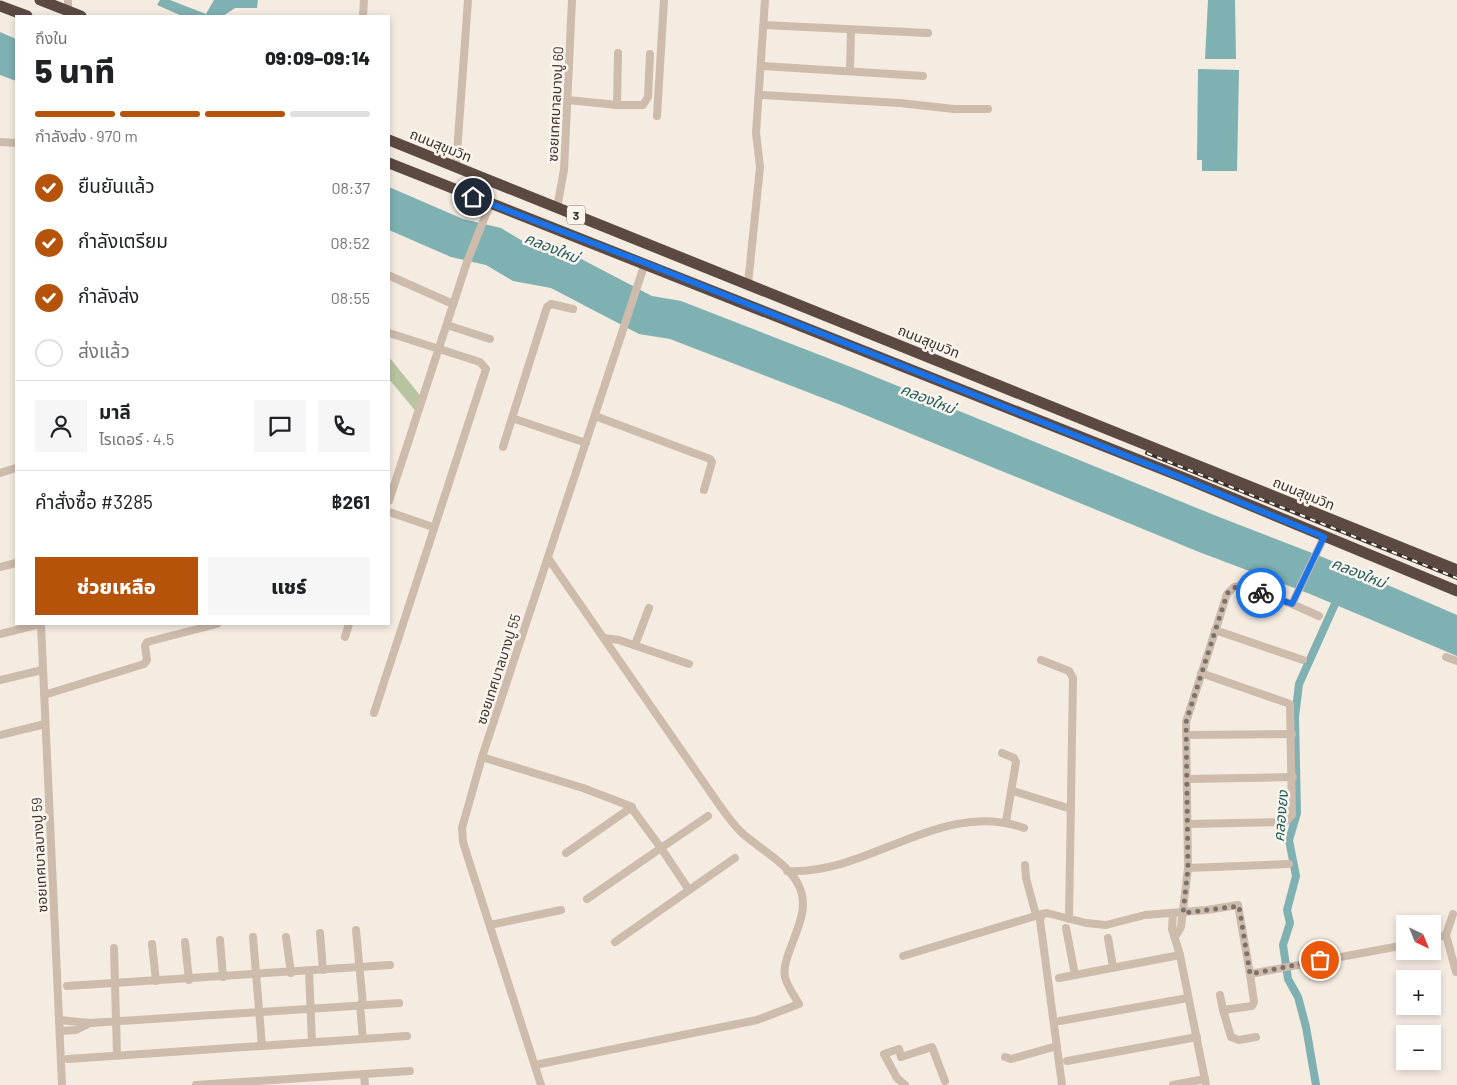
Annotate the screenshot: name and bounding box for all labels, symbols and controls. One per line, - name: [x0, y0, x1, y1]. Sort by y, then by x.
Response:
- text: ถึงใน: [35, 28, 68, 47]
- text: 09:09–09:14: [265, 46, 370, 69]
- street label: ซอยเทศบาลบางปู 60: [543, 46, 568, 162]
- text: 5 นาที: [35, 51, 115, 89]
- street label: ถนนสุขุมวิท: [407, 125, 474, 166]
- text: กำลังส่ง · 970 m: [35, 126, 138, 145]
- icon: check: [35, 174, 63, 202]
- text: ยืนยันแล้ว: [78, 174, 155, 197]
- pin: [452, 176, 494, 218]
- text: 08:37: [331, 178, 370, 197]
- icon: home: [459, 183, 487, 211]
- road number: 3: [567, 206, 585, 224]
- water label: คลองใหม่: [522, 228, 584, 267]
- icon: check: [35, 229, 63, 257]
- text: กำลังเตรียม: [78, 229, 168, 252]
- text: 08:52: [330, 233, 370, 252]
- icon: check: [35, 284, 63, 312]
- text: กำลังส่ง: [78, 284, 139, 307]
- text: 08:55: [331, 288, 370, 307]
- street label: ถนนสุขุมวิท: [895, 321, 962, 362]
- text: ส่งแล้ว: [78, 339, 130, 362]
- water label: คลองใหม่: [898, 379, 960, 418]
- button: person: [35, 400, 87, 452]
- text: มาลี: [99, 400, 131, 423]
- button: chat: [254, 400, 306, 452]
- button: phone: [318, 400, 370, 452]
- text: ไรเดอร์ · 4.5: [99, 429, 174, 448]
- street label: ถนนสุขุมวิท: [1270, 473, 1337, 514]
- text: คำสั่งซื้อ #3285: [35, 490, 153, 513]
- text: ฿261: [332, 490, 370, 513]
- water label: คลองใหม่: [1329, 553, 1391, 592]
- button: ช่วยเหลือ: [35, 557, 198, 615]
- button: แชร์: [208, 557, 370, 615]
- courier: [1236, 568, 1286, 618]
- icon: bike: [1247, 579, 1275, 607]
- street label: ซอยเทศบาลบางปู 55: [472, 612, 525, 727]
- water label: คลองยง: [1269, 789, 1291, 842]
- street label: ซอยเทศบาลบางปู 59: [27, 797, 51, 913]
- north arrow: [1396, 915, 1441, 960]
- map controls: [1396, 915, 1441, 1070]
- pin: [1299, 939, 1341, 981]
- icon: bag: [1306, 946, 1334, 974]
- button: +: [1396, 970, 1441, 1015]
- button: −: [1396, 1025, 1441, 1070]

